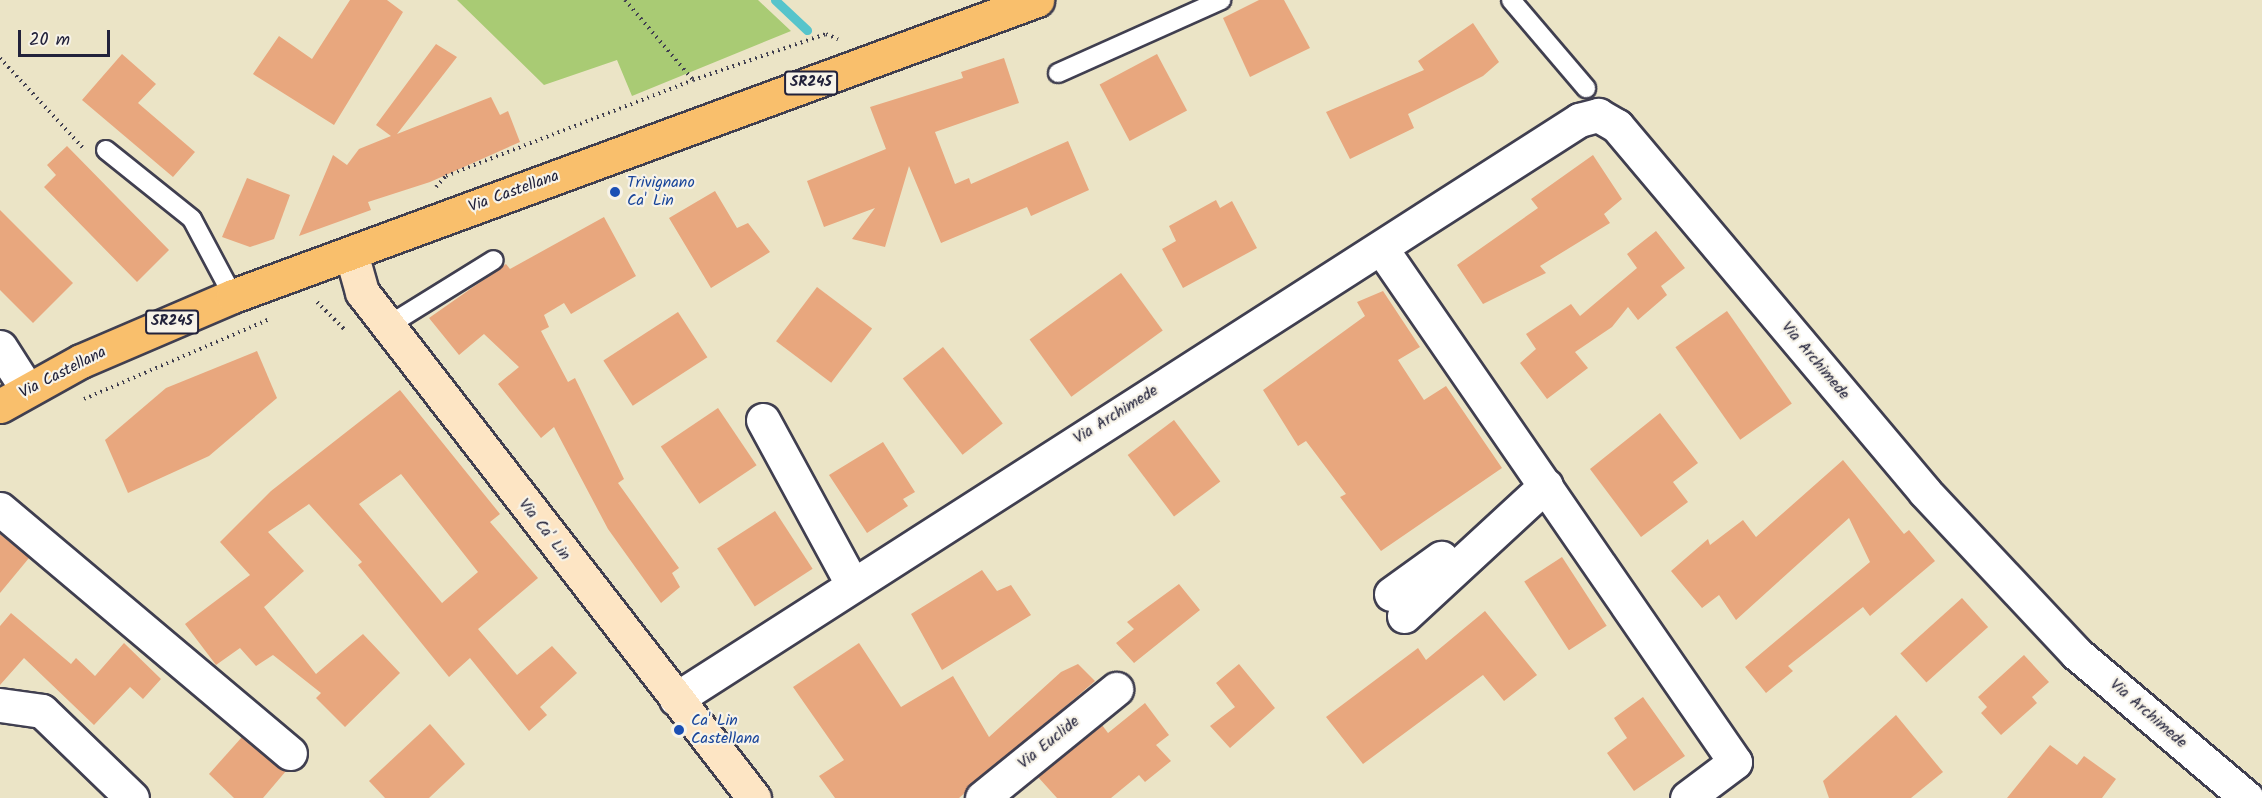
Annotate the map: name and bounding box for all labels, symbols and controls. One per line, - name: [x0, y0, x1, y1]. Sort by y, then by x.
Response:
- scale bar: [21, 18, 112, 56]
- text: 20 m: [29, 26, 70, 55]
- road number: SR245: [784, 71, 838, 95]
- street label: Via Castellana: [466, 167, 562, 217]
- place label: Trivignano Ca' Lin: [627, 173, 695, 211]
- marker: Trivignano Ca' Lin: [608, 185, 622, 199]
- road number: SR245: [145, 310, 199, 334]
- street label: Via Archimede: [1777, 318, 1853, 404]
- street label: Via Castellana: [16, 343, 110, 403]
- street label: Via Archimede: [1070, 381, 1162, 449]
- street label: Via Ca' Lin: [514, 495, 574, 565]
- street label: Via Archimede: [2106, 675, 2190, 753]
- place label: Ca' Lin Castellana: [691, 711, 760, 749]
- street label: Via Euclide: [1014, 712, 1084, 774]
- marker: Ca' Lin Castellana: [672, 723, 686, 737]

